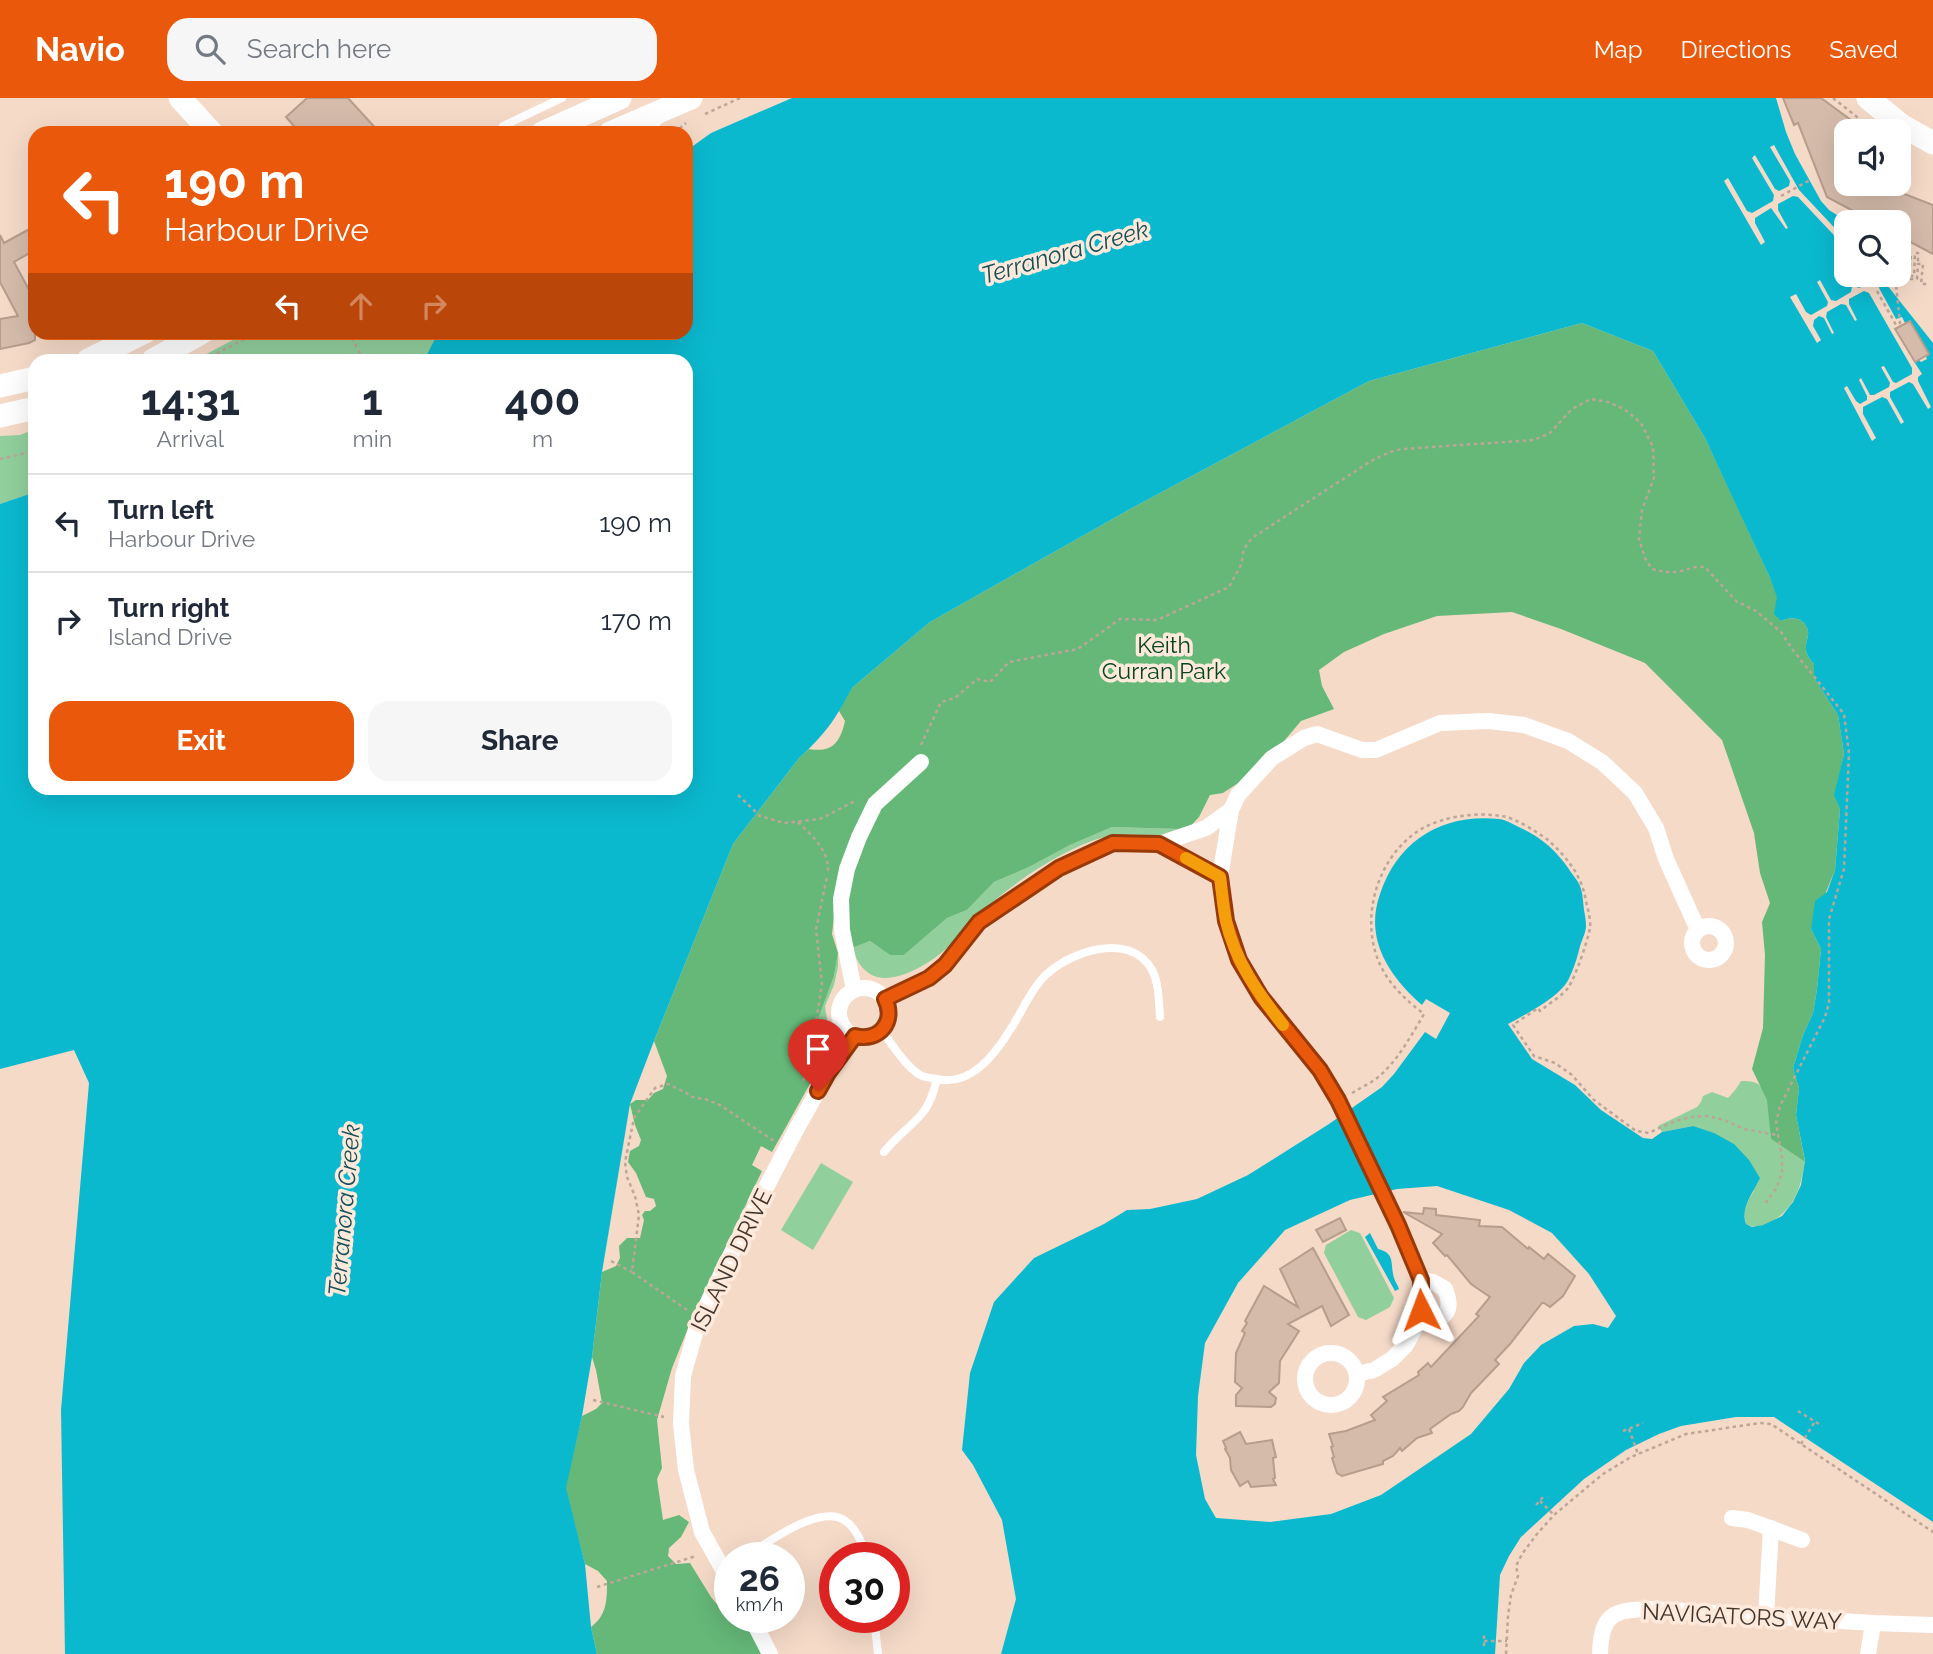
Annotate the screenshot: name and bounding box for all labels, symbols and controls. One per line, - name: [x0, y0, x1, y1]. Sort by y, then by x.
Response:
- search box: [167, 18, 657, 81]
- text: Navio: [35, 30, 125, 69]
- icon: search: [191, 30, 229, 68]
- text: Search here: [247, 34, 391, 64]
- text: Map: [1594, 35, 1643, 64]
- text: Directions: [1681, 35, 1791, 64]
- text: Saved: [1829, 35, 1898, 64]
- map controls: [1834, 119, 1911, 287]
- button: sound: [1834, 119, 1911, 196]
- text: 190 m: [164, 152, 305, 209]
- icon: left: [49, 154, 140, 245]
- button: search: [1834, 210, 1911, 287]
- text: Harbour Drive: [164, 211, 369, 248]
- water label: Terranora Creek: [978, 214, 1152, 290]
- icon: left: [269, 287, 307, 325]
- icon: ahead: [342, 287, 380, 325]
- icon: right: [415, 287, 453, 325]
- text: 14:31: [141, 376, 240, 425]
- text: 1: [362, 376, 383, 425]
- text: 400: [505, 376, 580, 425]
- text: Arrival: [157, 425, 224, 452]
- text: min: [353, 425, 392, 452]
- text: m: [532, 425, 553, 452]
- text: Turn left: [108, 495, 214, 525]
- icon: left: [49, 504, 87, 542]
- text: 190 m: [599, 508, 672, 538]
- text: Harbour Drive: [108, 525, 255, 552]
- text: Turn right: [108, 593, 229, 623]
- icon: right: [49, 602, 87, 640]
- text: 170 m: [601, 606, 672, 636]
- text: Island Drive: [108, 623, 232, 650]
- park label: Keith Curran Park: [1102, 631, 1226, 684]
- button: Exit: [49, 701, 354, 781]
- button: Share: [368, 701, 672, 781]
- pin: [788, 1019, 848, 1091]
- icon: arrive: [799, 1030, 837, 1068]
- water label: Terranora Creek: [322, 1123, 366, 1297]
- street label: ISLAND DRIVE: [685, 1184, 777, 1336]
- position arrow: [1384, 1273, 1458, 1347]
- speed limit sign: 30: [819, 1542, 910, 1633]
- text: 26: [739, 1558, 780, 1599]
- text: km/h: [736, 1594, 783, 1615]
- street label: NAVIGATORS WAY: [1641, 1597, 1843, 1635]

